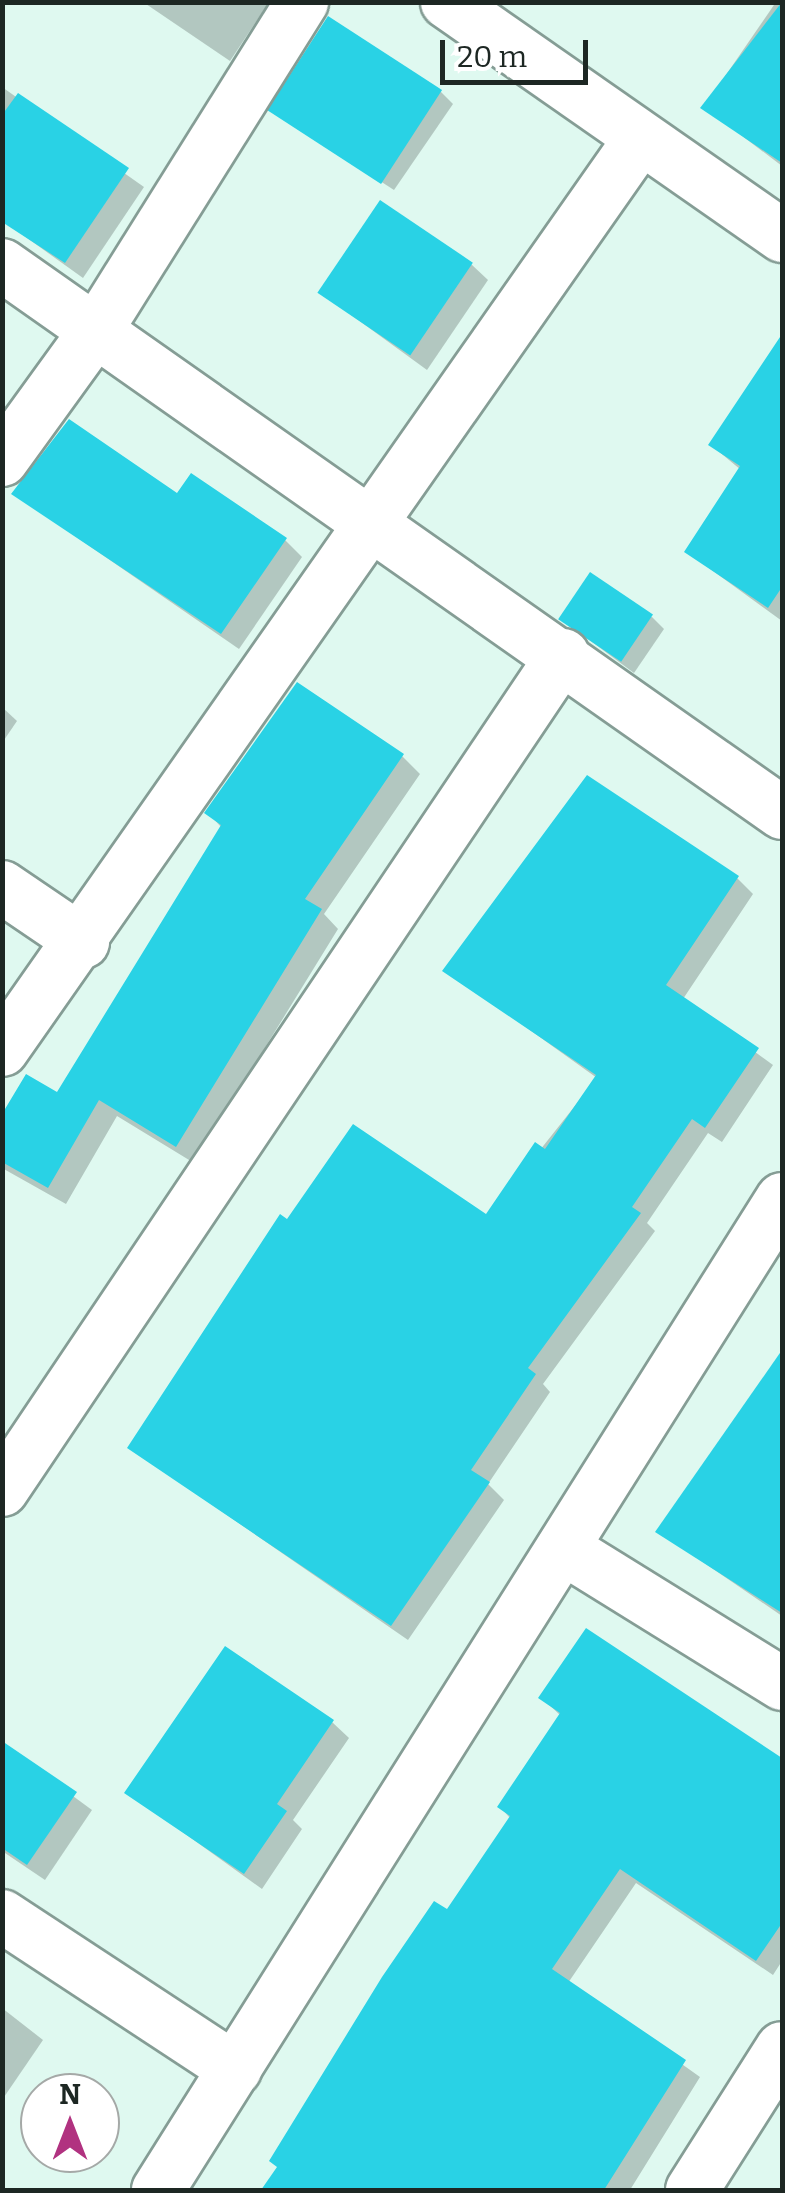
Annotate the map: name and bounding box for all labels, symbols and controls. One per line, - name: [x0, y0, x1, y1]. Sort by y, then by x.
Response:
- scale bar: [445, 20, 592, 82]
- text: 20 m: [457, 39, 527, 75]
- north arrow: [20, 2073, 120, 2173]
- text: N: [59, 2078, 81, 2111]

